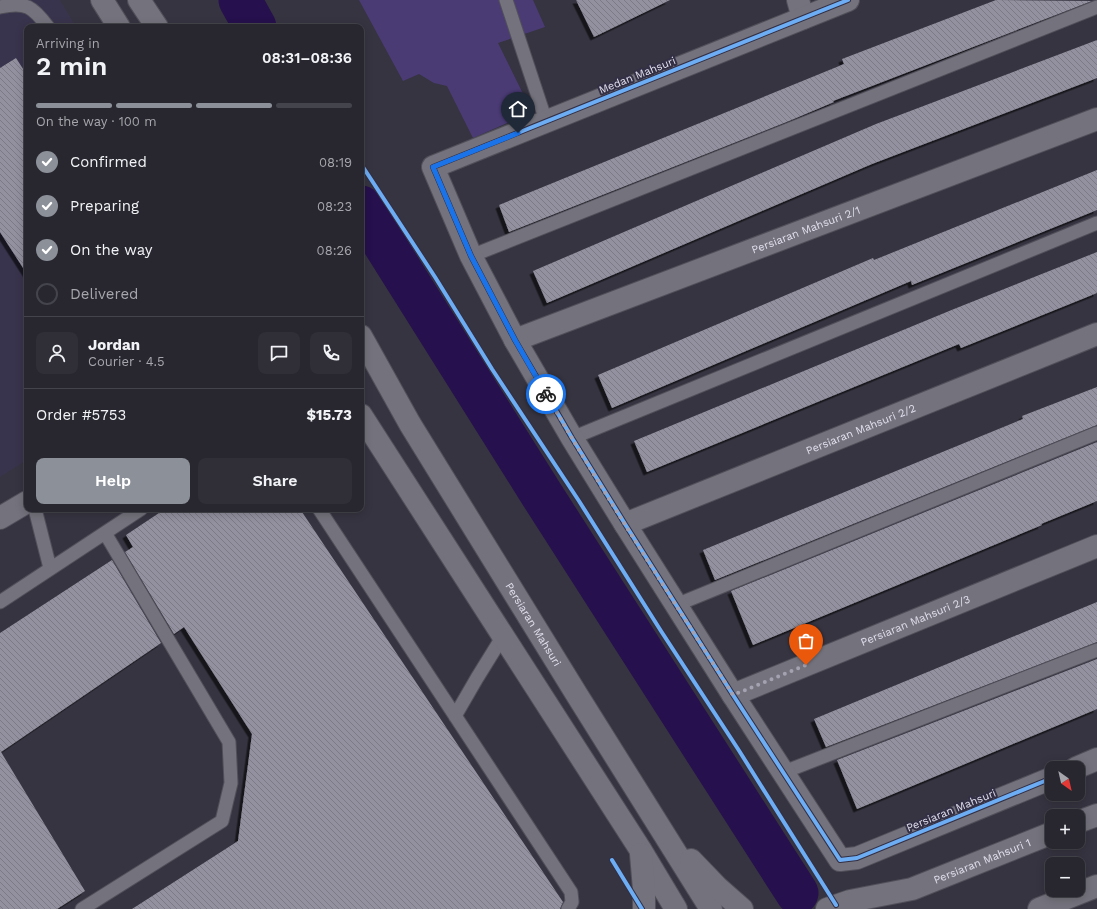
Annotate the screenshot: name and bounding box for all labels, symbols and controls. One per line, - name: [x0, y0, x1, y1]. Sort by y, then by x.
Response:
- text: Arriving in: [36, 36, 100, 51]
- text: 08:31–08:36: [262, 49, 352, 67]
- text: 2 min: [36, 51, 107, 81]
- street label: Medan Mahsuri: [597, 54, 678, 97]
- pin: [501, 92, 535, 133]
- icon: home: [507, 98, 529, 120]
- text: On the way · 100 m: [36, 114, 157, 129]
- icon: check: [36, 151, 58, 173]
- text: Confirmed: [70, 153, 147, 171]
- text: 08:19: [319, 155, 352, 170]
- icon: check: [36, 195, 58, 217]
- text: Preparing: [70, 197, 139, 215]
- text: 08:23: [317, 199, 352, 214]
- street label: Persiaran Mahsuri 2/1: [750, 204, 862, 257]
- icon: check: [36, 239, 58, 261]
- text: On the way: [70, 241, 152, 259]
- text: 08:26: [317, 243, 352, 258]
- text: Delivered: [70, 285, 138, 303]
- button: person: [36, 332, 78, 374]
- button: chat: [258, 332, 300, 374]
- button: phone: [310, 332, 352, 374]
- text: Jordan: [88, 336, 140, 354]
- text: Courier · 4.5: [88, 354, 165, 369]
- courier: [526, 374, 566, 414]
- icon: bike: [535, 383, 557, 405]
- street label: Persiaran Mahsuri 2/2: [804, 402, 918, 458]
- text: Order #5753: [36, 406, 126, 424]
- text: $15.73: [307, 406, 352, 424]
- button: Help: [36, 458, 190, 504]
- button: Share: [198, 458, 352, 504]
- street label: Persiaran Mahsuri: [502, 580, 564, 669]
- street label: Persiaran Mahsuri 2/3: [859, 593, 972, 649]
- pin: [789, 624, 823, 665]
- icon: bag: [795, 630, 817, 652]
- north arrow: [1045, 761, 1085, 801]
- map controls: [1045, 761, 1085, 897]
- street label: Persiaran Mahsuri: [904, 786, 998, 834]
- button: +: [1045, 809, 1085, 849]
- street label: Persiaran Mahsuri 1: [932, 836, 1033, 887]
- button: −: [1045, 857, 1085, 897]

